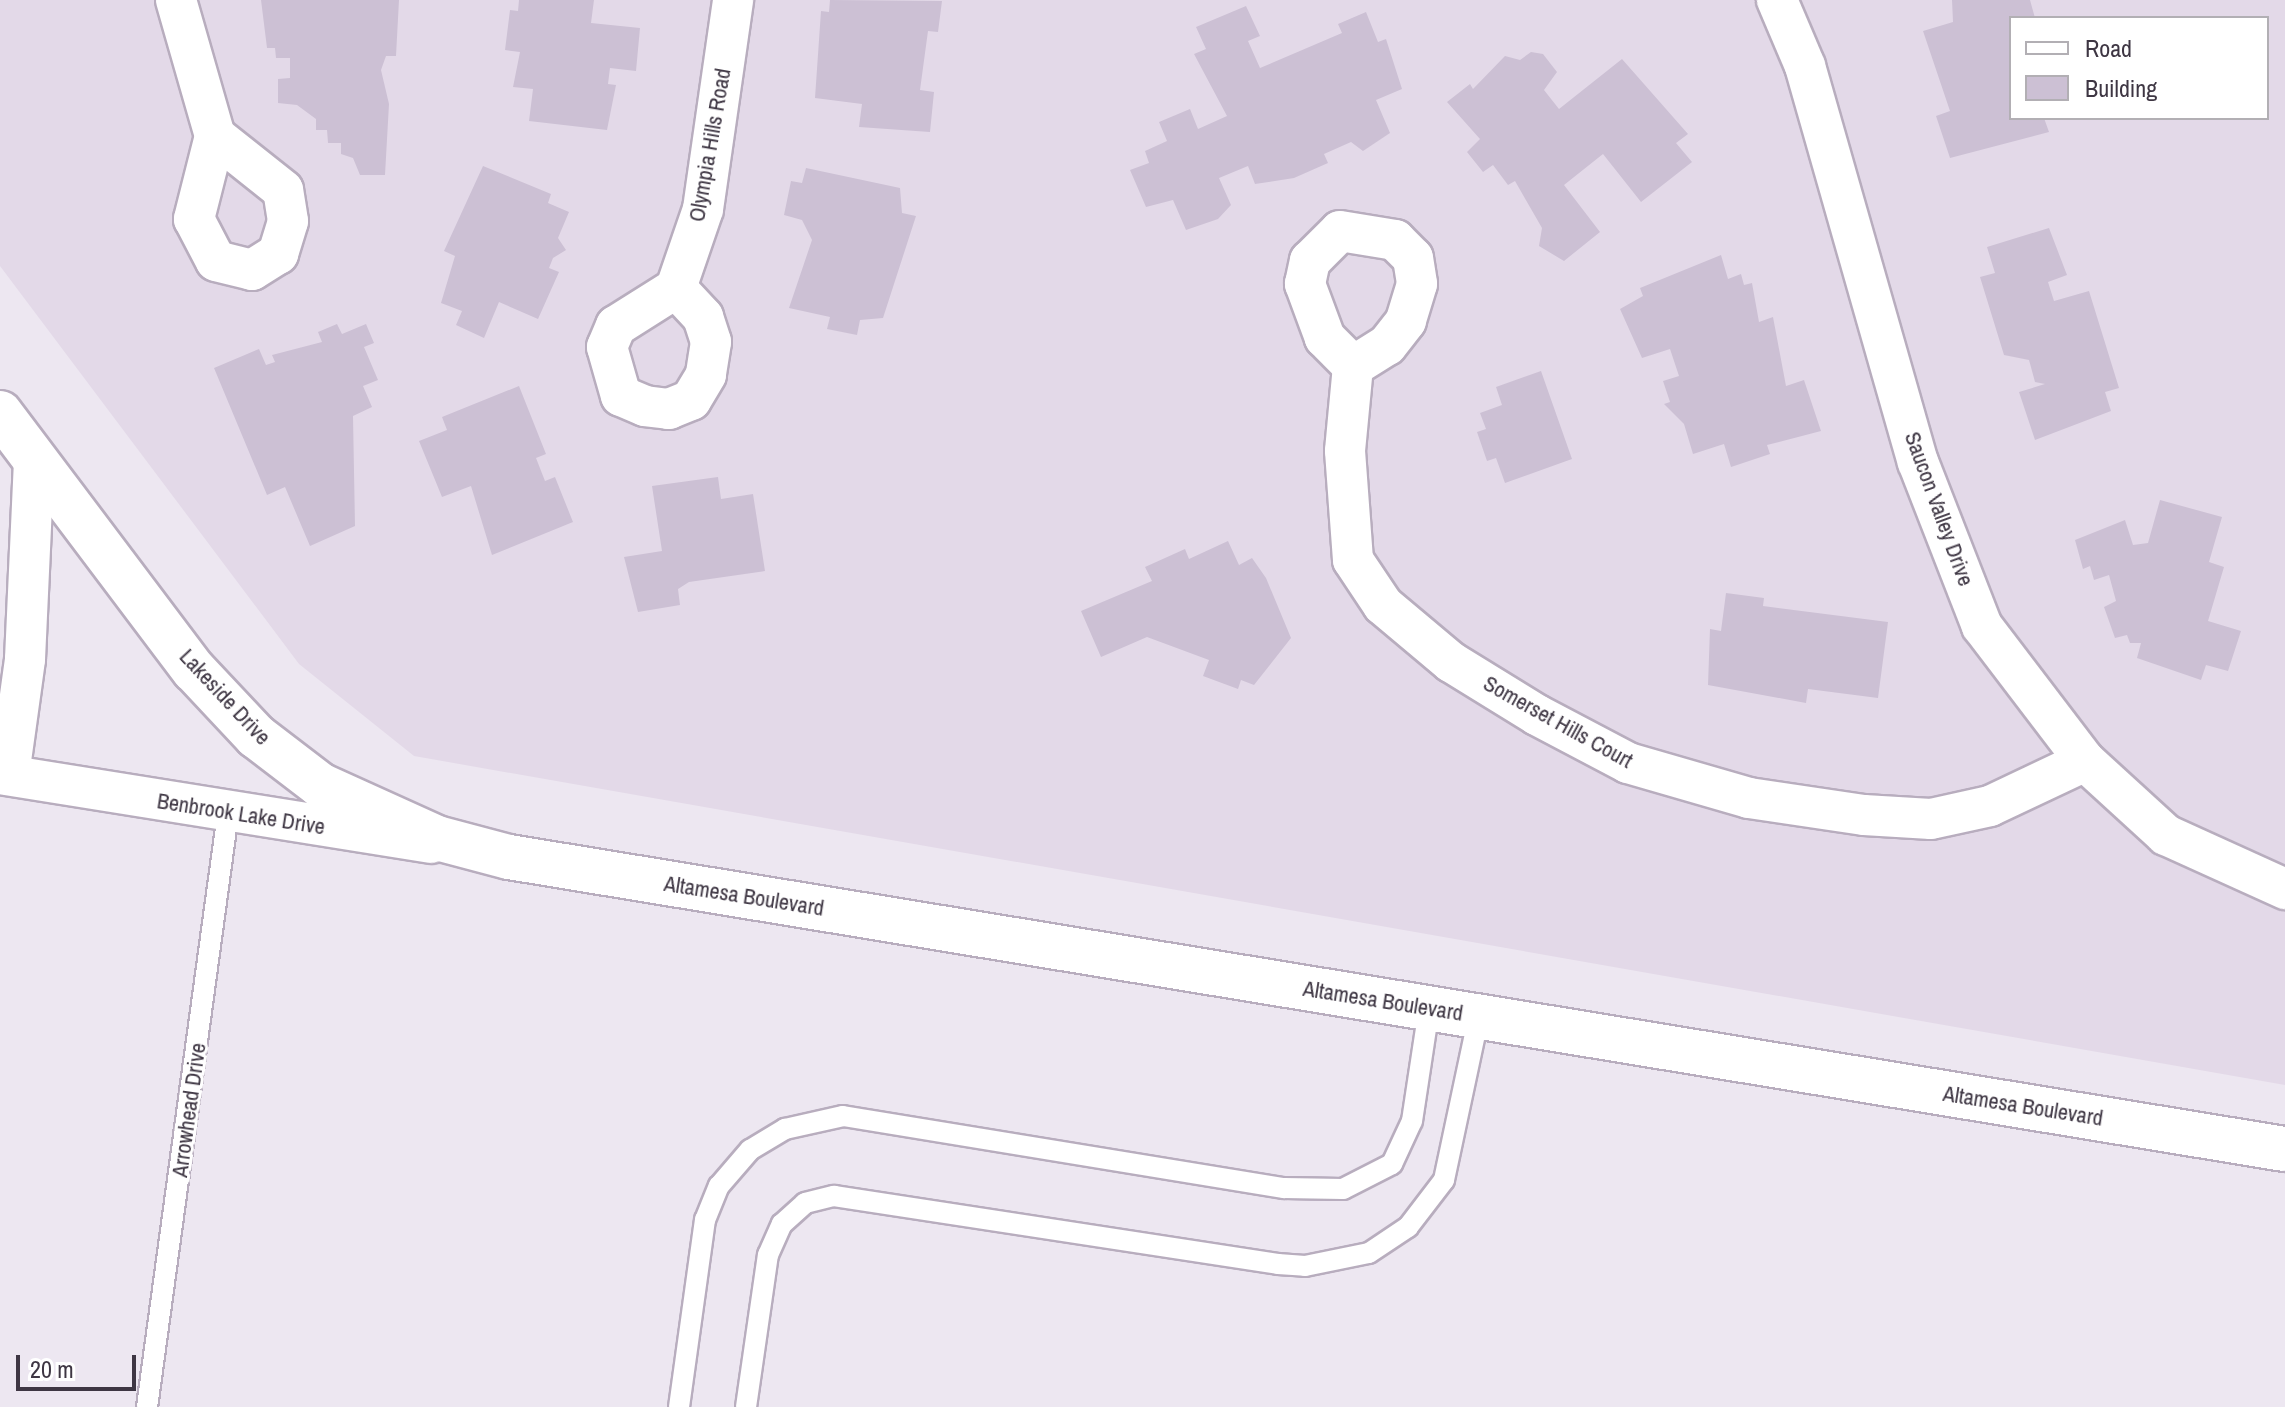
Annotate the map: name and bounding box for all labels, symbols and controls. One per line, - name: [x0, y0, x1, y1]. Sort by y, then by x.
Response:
- legend: [2009, 16, 2269, 120]
- text: Road: [2085, 32, 2132, 64]
- street label: Olympia Hills Road: [684, 66, 736, 224]
- text: Building: [2085, 72, 2157, 104]
- street label: Saucon Valley Drive: [1899, 428, 1979, 590]
- street label: Lakeside Drive: [174, 644, 276, 750]
- street label: Somerset Hills Court: [1479, 670, 1637, 774]
- street label: Benbrook Lake Drive: [155, 788, 327, 840]
- street label: Altamesa Boulevard: [662, 870, 826, 922]
- street label: Altamesa Boulevard: [1301, 975, 1465, 1027]
- street label: Arrowhead Drive: [167, 1041, 211, 1179]
- street label: Altamesa Boulevard: [1941, 1080, 2105, 1132]
- scale bar: [20, 1339, 140, 1389]
- text: 20 m: [30, 1353, 74, 1385]

